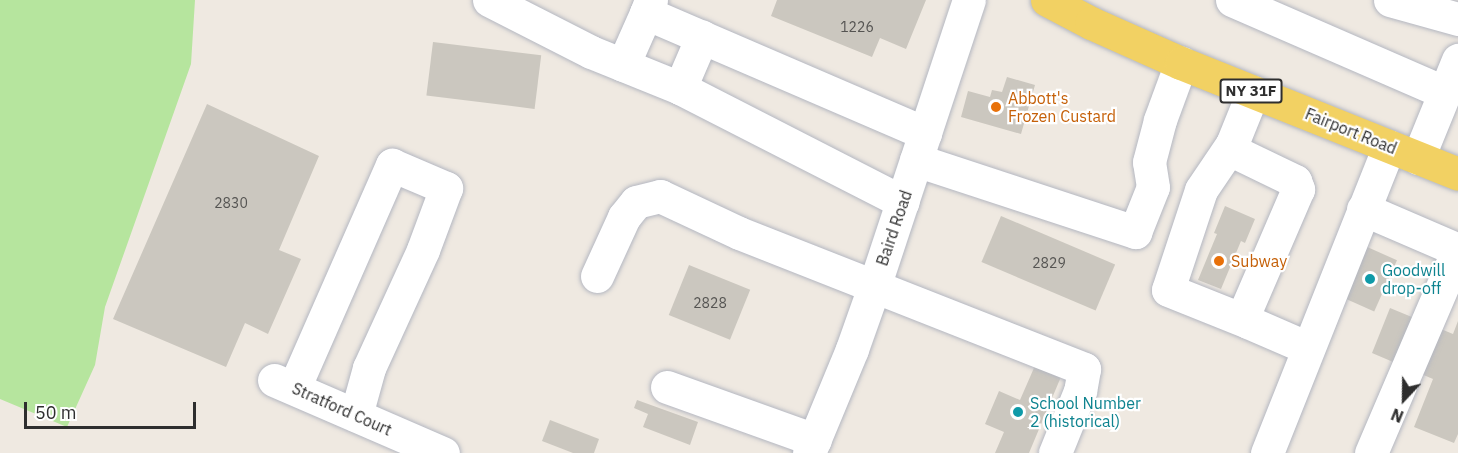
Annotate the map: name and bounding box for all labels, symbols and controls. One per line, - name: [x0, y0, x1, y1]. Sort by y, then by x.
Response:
- house number: 1226: [840, 19, 874, 35]
- road number: NY 31F: [1220, 79, 1282, 103]
- place label: Abbott's Frozen Custard: [1008, 88, 1116, 126]
- marker: Abbott's Frozen Custard: [989, 100, 1003, 114]
- street label: Fairport Road: [1302, 104, 1400, 158]
- street label: Baird Road: [872, 188, 916, 268]
- house number: 2830: [214, 195, 248, 211]
- place label: Subway: [1231, 251, 1287, 271]
- marker: Subway: [1212, 254, 1226, 268]
- house number: 2829: [1032, 255, 1066, 271]
- place label: Goodwill drop-off: [1382, 260, 1445, 298]
- marker: Goodwill drop-off: [1363, 272, 1377, 286]
- house number: 2828: [693, 295, 727, 311]
- north arrow: [1374, 369, 1434, 429]
- street label: Stratford Court: [289, 378, 395, 440]
- scale bar: [27, 390, 200, 428]
- place label: School Number 2 (historical): [1030, 393, 1141, 431]
- text: 50 m: [35, 401, 77, 424]
- text: N: [1388, 404, 1406, 427]
- marker: School Number 2 (historical): [1011, 405, 1025, 419]

